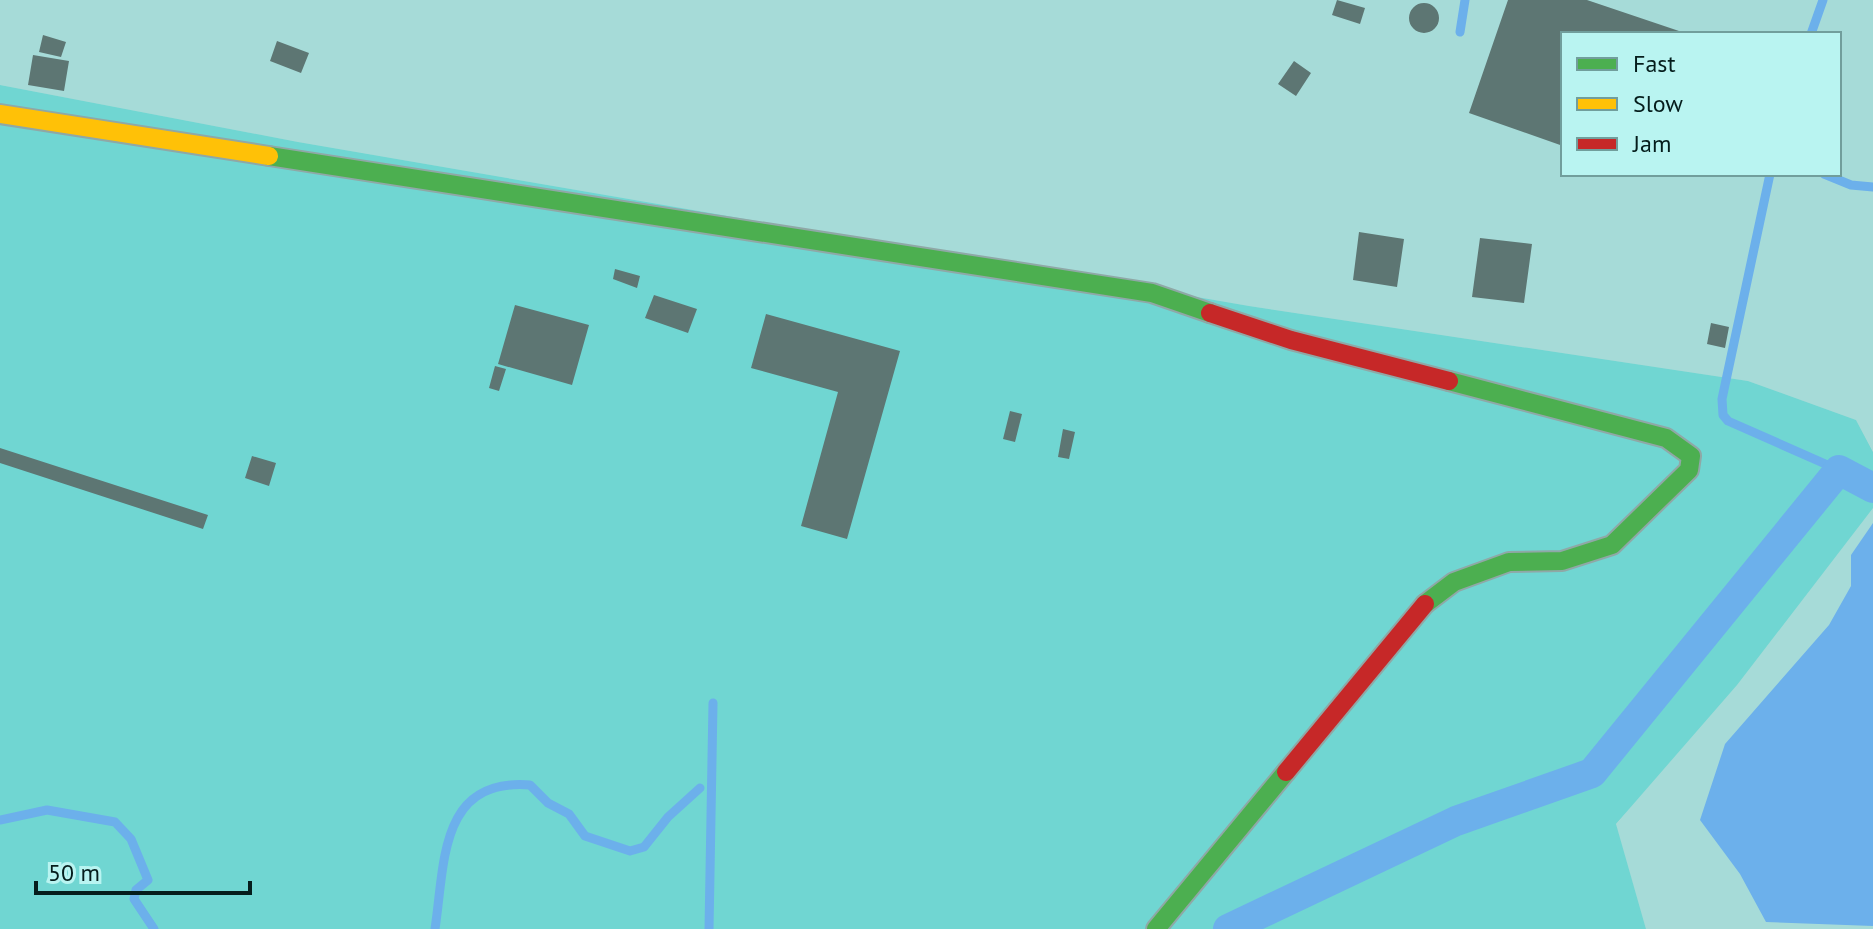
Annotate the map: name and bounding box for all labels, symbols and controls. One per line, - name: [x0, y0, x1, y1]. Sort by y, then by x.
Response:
- legend: [1561, 32, 1841, 176]
- text: Fast: [1633, 48, 1676, 79]
- text: Slow: [1633, 88, 1683, 119]
- text: Jam: [1632, 128, 1671, 159]
- scale bar: [36, 845, 250, 895]
- text: 50 m: [48, 857, 100, 888]

